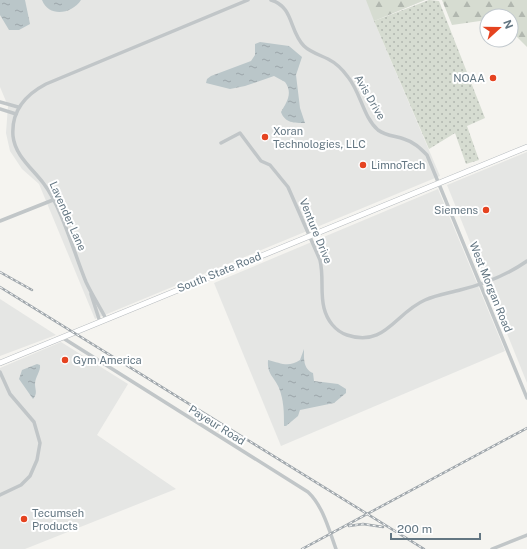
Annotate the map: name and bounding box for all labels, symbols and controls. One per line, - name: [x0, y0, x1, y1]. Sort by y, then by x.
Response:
- north arrow: [479, 8, 519, 48]
- text: N: [501, 18, 515, 31]
- street label: Avis Drive: [352, 72, 388, 122]
- place label: NOAA: [453, 72, 485, 84]
- marker: NOAA: [488, 73, 498, 83]
- place label: Xoran Technologies, LLC: [273, 125, 366, 150]
- marker: Xoran Technologies, LLC: [260, 132, 270, 142]
- place label: LimnoTech: [371, 159, 425, 171]
- marker: LimnoTech: [358, 160, 368, 170]
- street label: Lavender Lane: [47, 179, 89, 253]
- street label: Venture Drive: [297, 197, 335, 265]
- place label: Siemens: [434, 204, 478, 216]
- marker: Siemens: [481, 205, 491, 215]
- street label: West Morgan Road: [467, 240, 515, 334]
- street label: South State Road: [175, 250, 263, 294]
- place label: Gym America: [73, 354, 142, 366]
- marker: Gym America: [60, 355, 70, 365]
- street label: Payeur Road: [187, 403, 247, 447]
- place label: Tecumseh Products: [32, 507, 84, 532]
- marker: Tecumseh Products: [19, 514, 29, 524]
- scale bar: [391, 515, 480, 541]
- text: 200 m: [397, 522, 432, 536]

